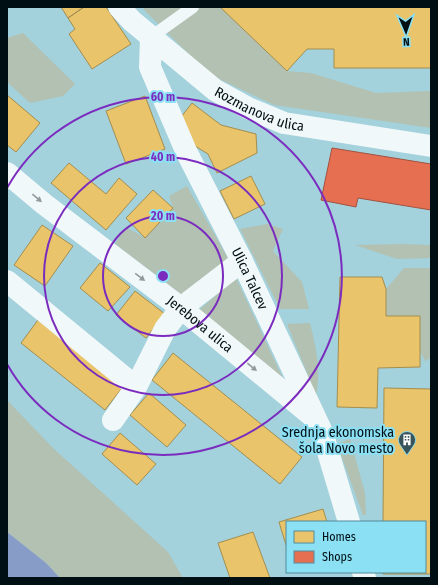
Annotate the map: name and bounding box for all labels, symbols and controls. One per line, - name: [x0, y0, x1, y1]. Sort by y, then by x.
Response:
- north arrow: [386, 12, 426, 52]
- text: N: [403, 35, 410, 48]
- street label: Rozmanova ulica: [211, 83, 306, 135]
- text: 60 m: [151, 90, 175, 104]
- text: 40 m: [151, 150, 175, 164]
- one-way arrow: [31, 194, 42, 203]
- text: 20 m: [150, 209, 175, 223]
- street label: Ulica Talcev: [228, 245, 272, 313]
- centre of rings: [156, 269, 170, 283]
- one-way arrow: [134, 273, 145, 281]
- street label: Jerebova ulica: [163, 292, 236, 356]
- one-way arrow: [247, 363, 258, 371]
- place label: Srednja ekonomska šola Novo mesto: [282, 424, 394, 457]
- building icon: Srednja ekonomska šola Novo mesto: [397, 430, 417, 455]
- legend: [286, 521, 426, 573]
- text: Homes: [322, 530, 356, 544]
- text: Shops: [322, 550, 352, 564]

